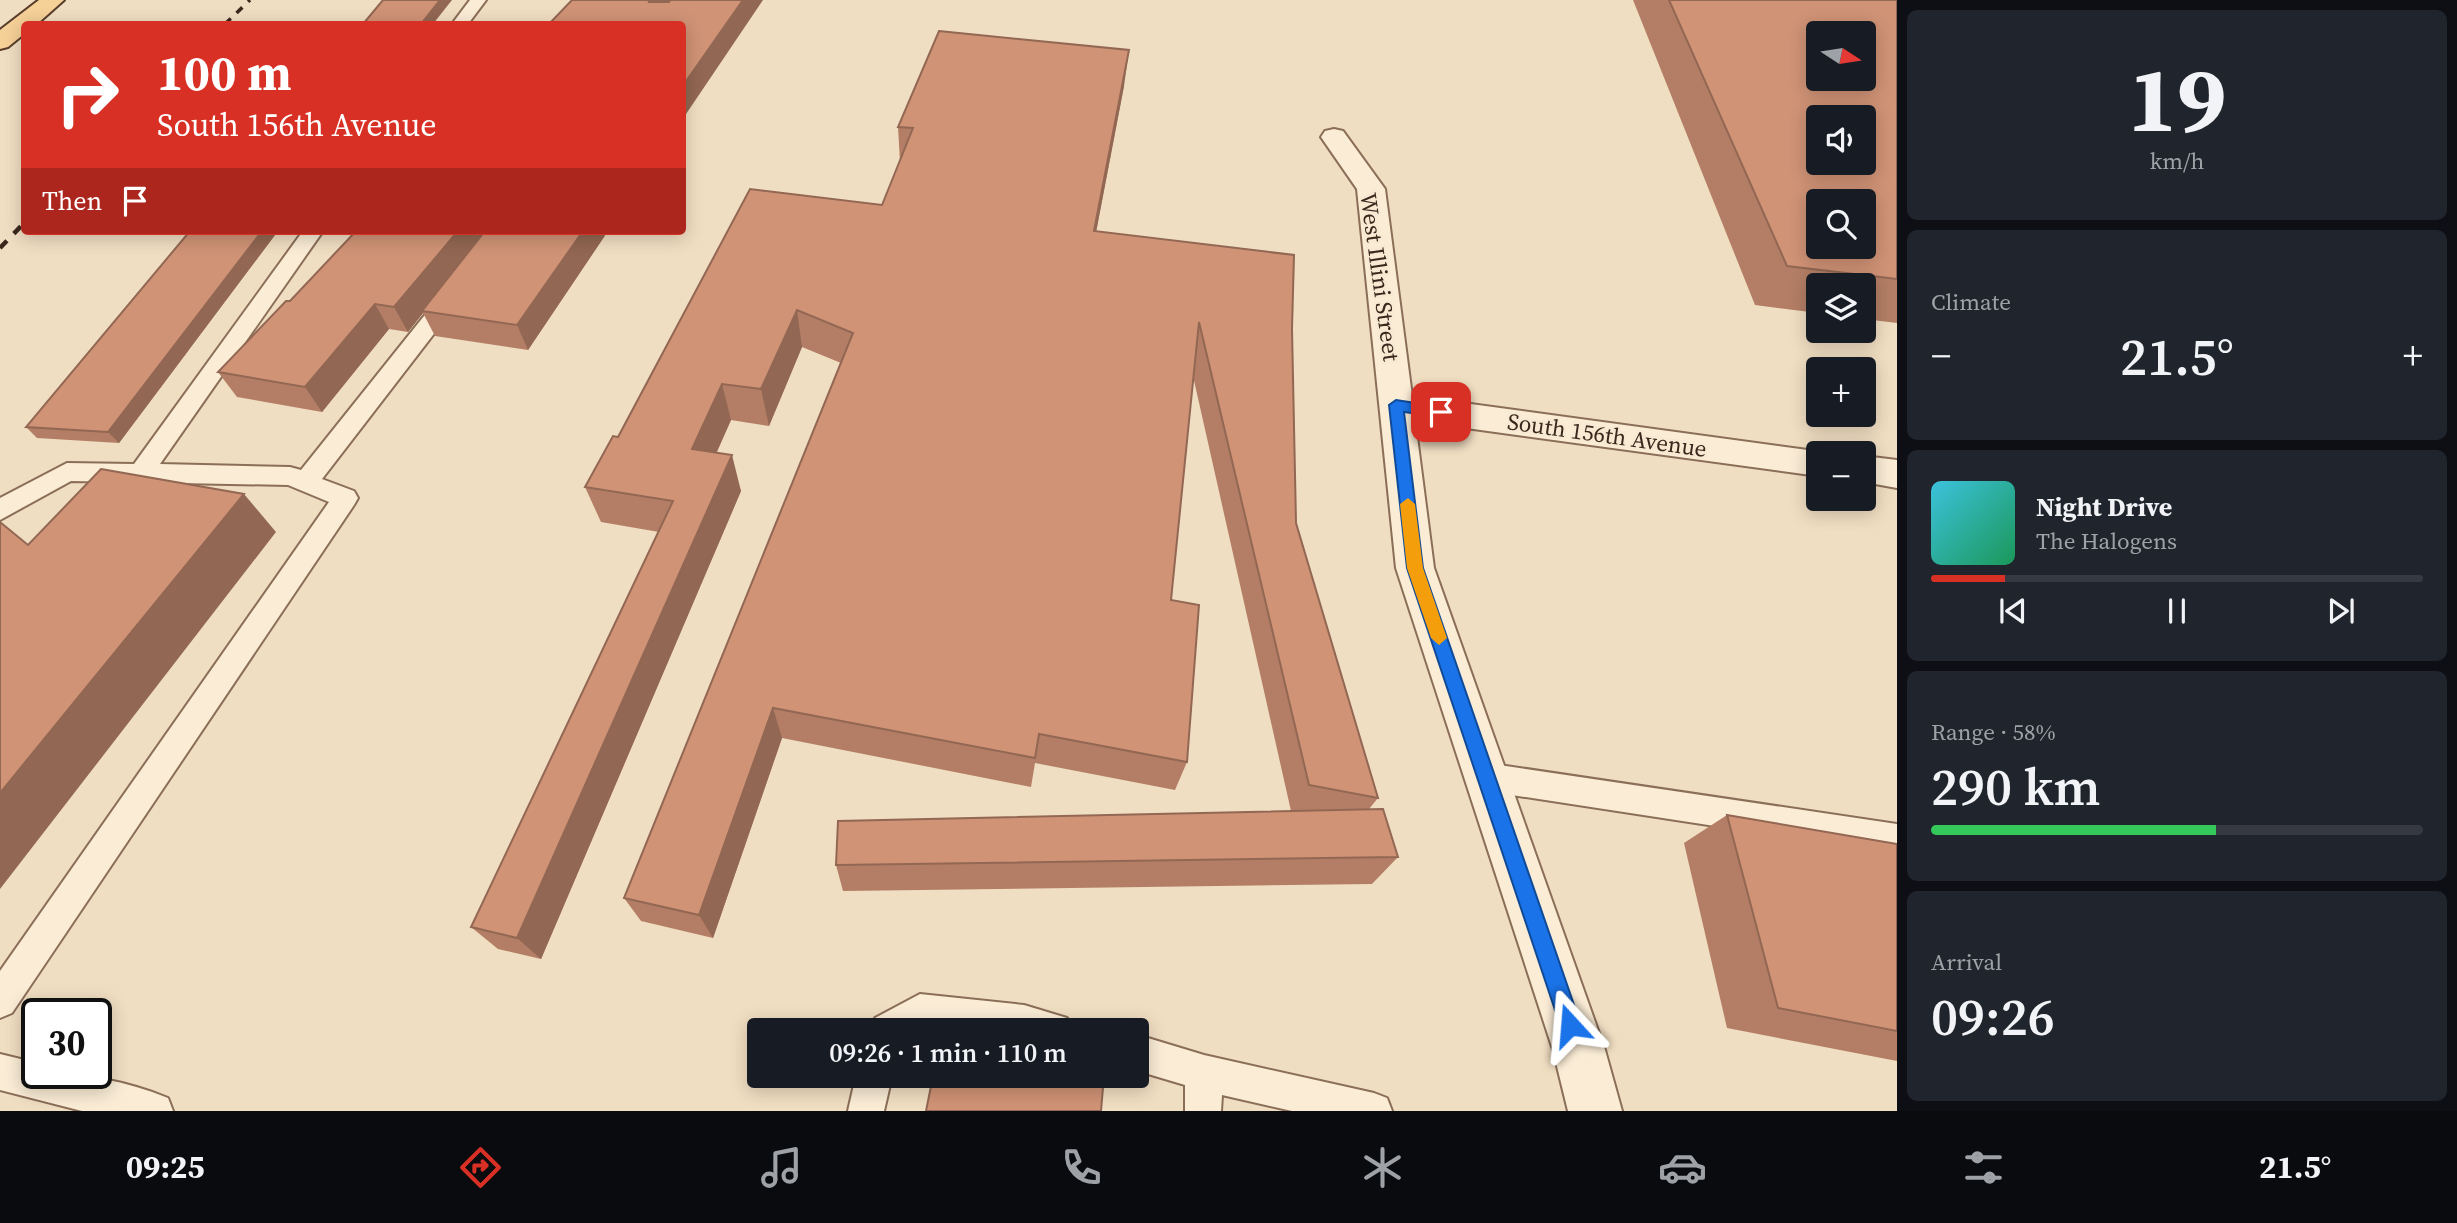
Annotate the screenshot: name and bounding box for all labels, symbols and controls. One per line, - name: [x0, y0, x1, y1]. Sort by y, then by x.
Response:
- north arrow: [1806, 21, 1876, 91]
- map controls: [1806, 21, 1876, 511]
- text: 19: [2128, 37, 2226, 161]
- text: 100 m: [157, 39, 292, 106]
- icon: right: [42, 49, 133, 140]
- text: South 156th Avenue: [157, 103, 437, 147]
- button: sound: [1806, 105, 1876, 175]
- text: km/h: [2150, 145, 2204, 177]
- icon: arrive: [116, 182, 154, 220]
- text: Then: [42, 183, 102, 219]
- button: search: [1806, 189, 1876, 259]
- street label: West Illini Street: [1352, 191, 1408, 364]
- button: layers: [1806, 273, 1876, 343]
- text: Climate: [1931, 286, 2011, 318]
- text: 21.5°: [2120, 321, 2234, 392]
- text: −: [1931, 330, 1951, 382]
- text: +: [2403, 330, 2423, 382]
- button: +: [1806, 357, 1876, 427]
- pin: [1411, 382, 1471, 442]
- icon: arrive: [1422, 393, 1460, 431]
- street label: South 156th Avenue: [1505, 405, 1709, 465]
- button: −: [1806, 441, 1876, 511]
- text: Night Drive: [2036, 489, 2172, 525]
- text: The Halogens: [2036, 525, 2177, 557]
- icon: previous: [1994, 592, 2032, 630]
- icon: pause: [2158, 592, 2196, 630]
- icon: next: [2322, 592, 2360, 630]
- text: Range · 58%: [1931, 716, 2056, 748]
- text: 290 km: [1931, 751, 2100, 822]
- text: Arrival: [1931, 946, 2002, 978]
- text: 09:26: [1931, 981, 2055, 1052]
- position arrow: [1533, 988, 1607, 1062]
- speed limit sign: 30: [21, 998, 112, 1089]
- text: 09:26 · 1 min · 110 m: [829, 1035, 1067, 1071]
- icon: directions: [456, 1143, 505, 1192]
- icon: music: [757, 1143, 806, 1192]
- icon: phone: [1057, 1143, 1106, 1192]
- icon: climate: [1358, 1143, 1407, 1192]
- icon: car: [1658, 1143, 1707, 1192]
- icon: filters: [1959, 1143, 2008, 1192]
- text: 09:25: [126, 1145, 205, 1189]
- text: 21.5°: [2259, 1145, 2331, 1189]

